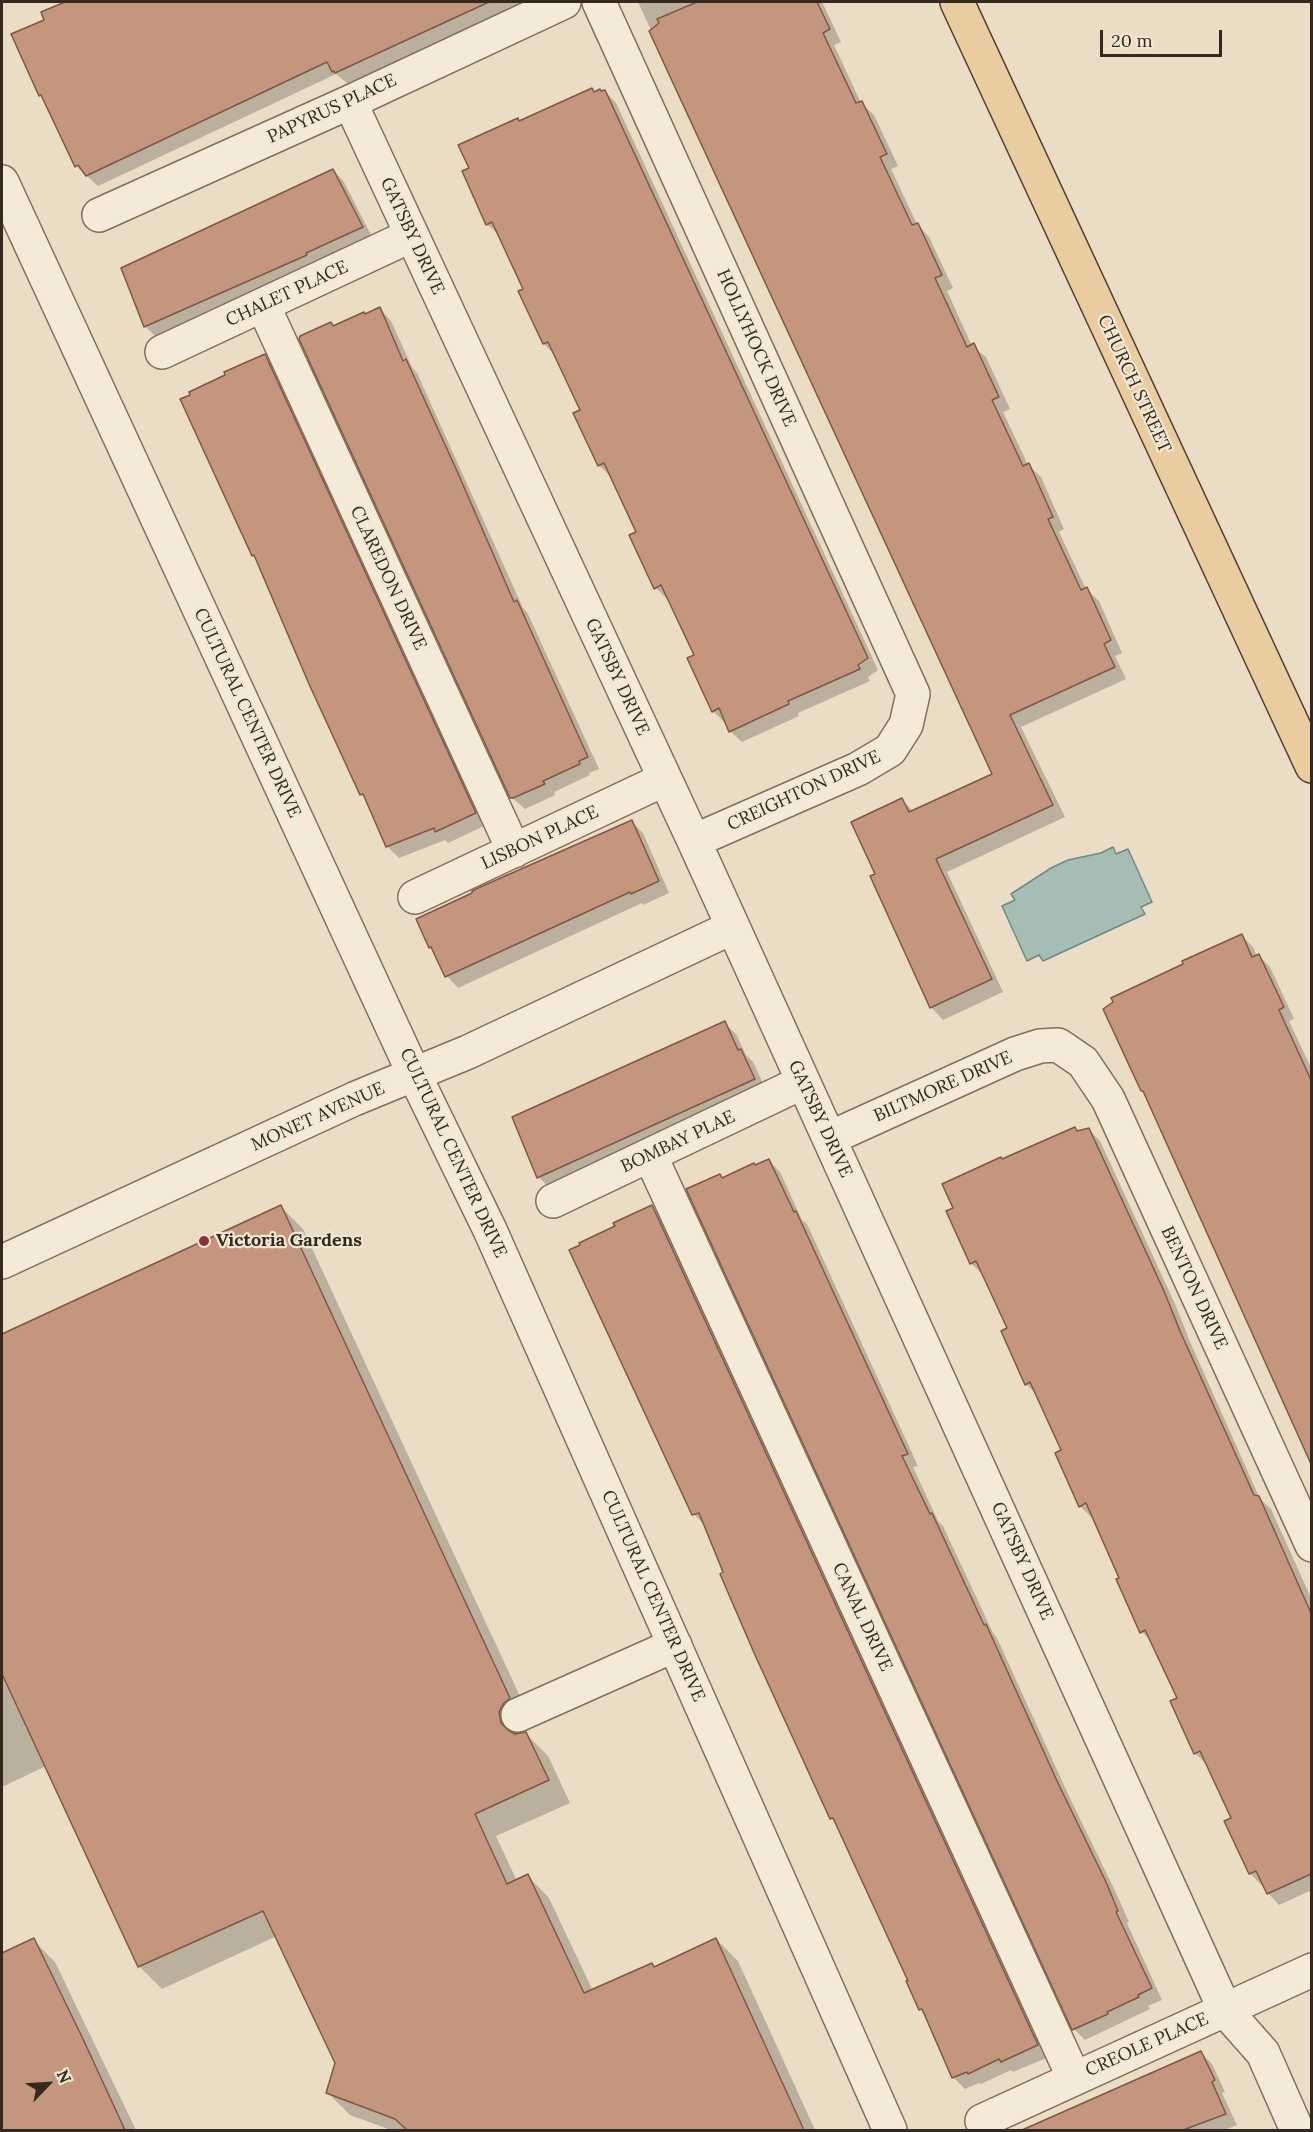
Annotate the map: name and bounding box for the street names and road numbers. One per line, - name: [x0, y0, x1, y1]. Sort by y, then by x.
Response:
- street label: PAPYRUS PLACE: [264, 70, 400, 148]
- street label: GATSBY DRIVE: [375, 174, 449, 298]
- street label: CHALET PLACE: [223, 256, 351, 332]
- street label: HOLLYHOCK DRIVE: [712, 266, 800, 430]
- street label: CHURCH STREET: [1093, 312, 1175, 456]
- street label: CLAREDON DRIVE: [345, 502, 431, 654]
- street label: CULTURAL CENTER DRIVE: [189, 605, 305, 821]
- street label: GATSBY DRIVE: [580, 615, 654, 739]
- street label: CREIGHTON DRIVE: [724, 746, 884, 836]
- street label: LISBON PLACE: [478, 801, 602, 875]
- street label: CULTURAL CENTER DRIVE: [395, 1045, 511, 1261]
- street label: BILTMORE DRIVE: [870, 1047, 1016, 1127]
- street label: GATSBY DRIVE: [783, 1057, 857, 1181]
- street label: MONET AVENUE: [248, 1078, 388, 1156]
- street label: BOMBAY PLAE: [618, 1106, 738, 1178]
- street label: BENTON DRIVE: [1156, 1223, 1232, 1353]
- street label: CULTURAL CENTER DRIVE: [597, 1487, 709, 1705]
- street label: GATSBY DRIVE: [986, 1499, 1058, 1623]
- street label: CANAL DRIVE: [827, 1559, 897, 1675]
- street label: CREOLE PLACE: [1082, 2008, 1212, 2082]

